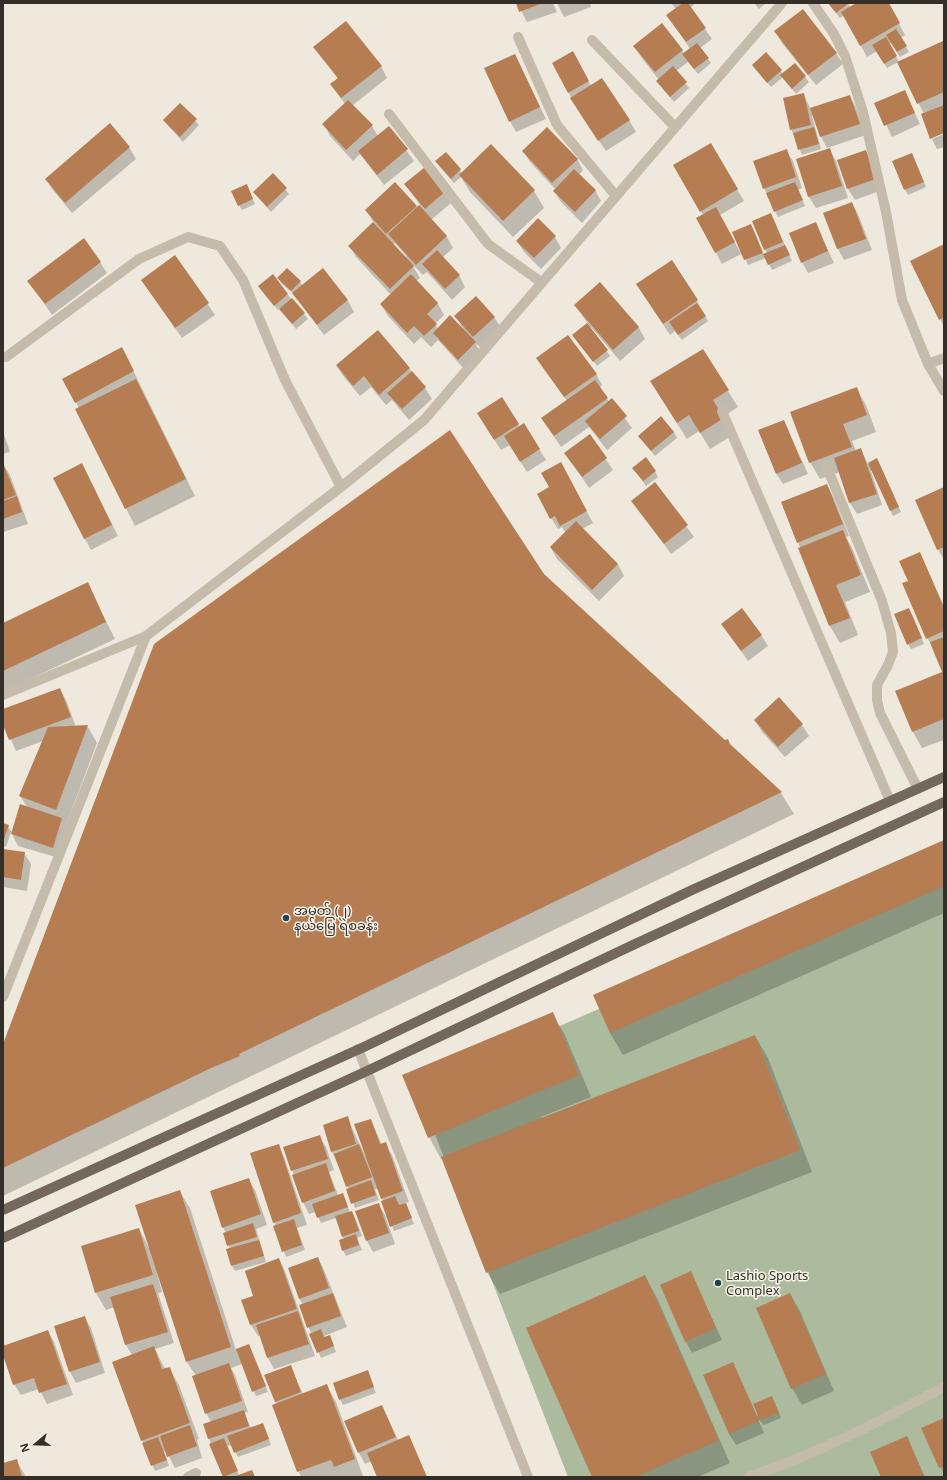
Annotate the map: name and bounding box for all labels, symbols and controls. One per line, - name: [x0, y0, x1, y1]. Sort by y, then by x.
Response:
- place label: အမှတ် (၂) နယ်မြေ ရဲစခန်း: [294, 903, 378, 934]
- marker: အမှတ် (၂) နယ်မြေ ရဲစခန်း: [281, 913, 291, 923]
- place label: Lashio Sports Complex: [726, 1268, 808, 1299]
- marker: Lashio Sports Complex: [713, 1278, 723, 1288]
- north arrow: [16, 1424, 56, 1464]
- text: N: [16, 1441, 33, 1455]

